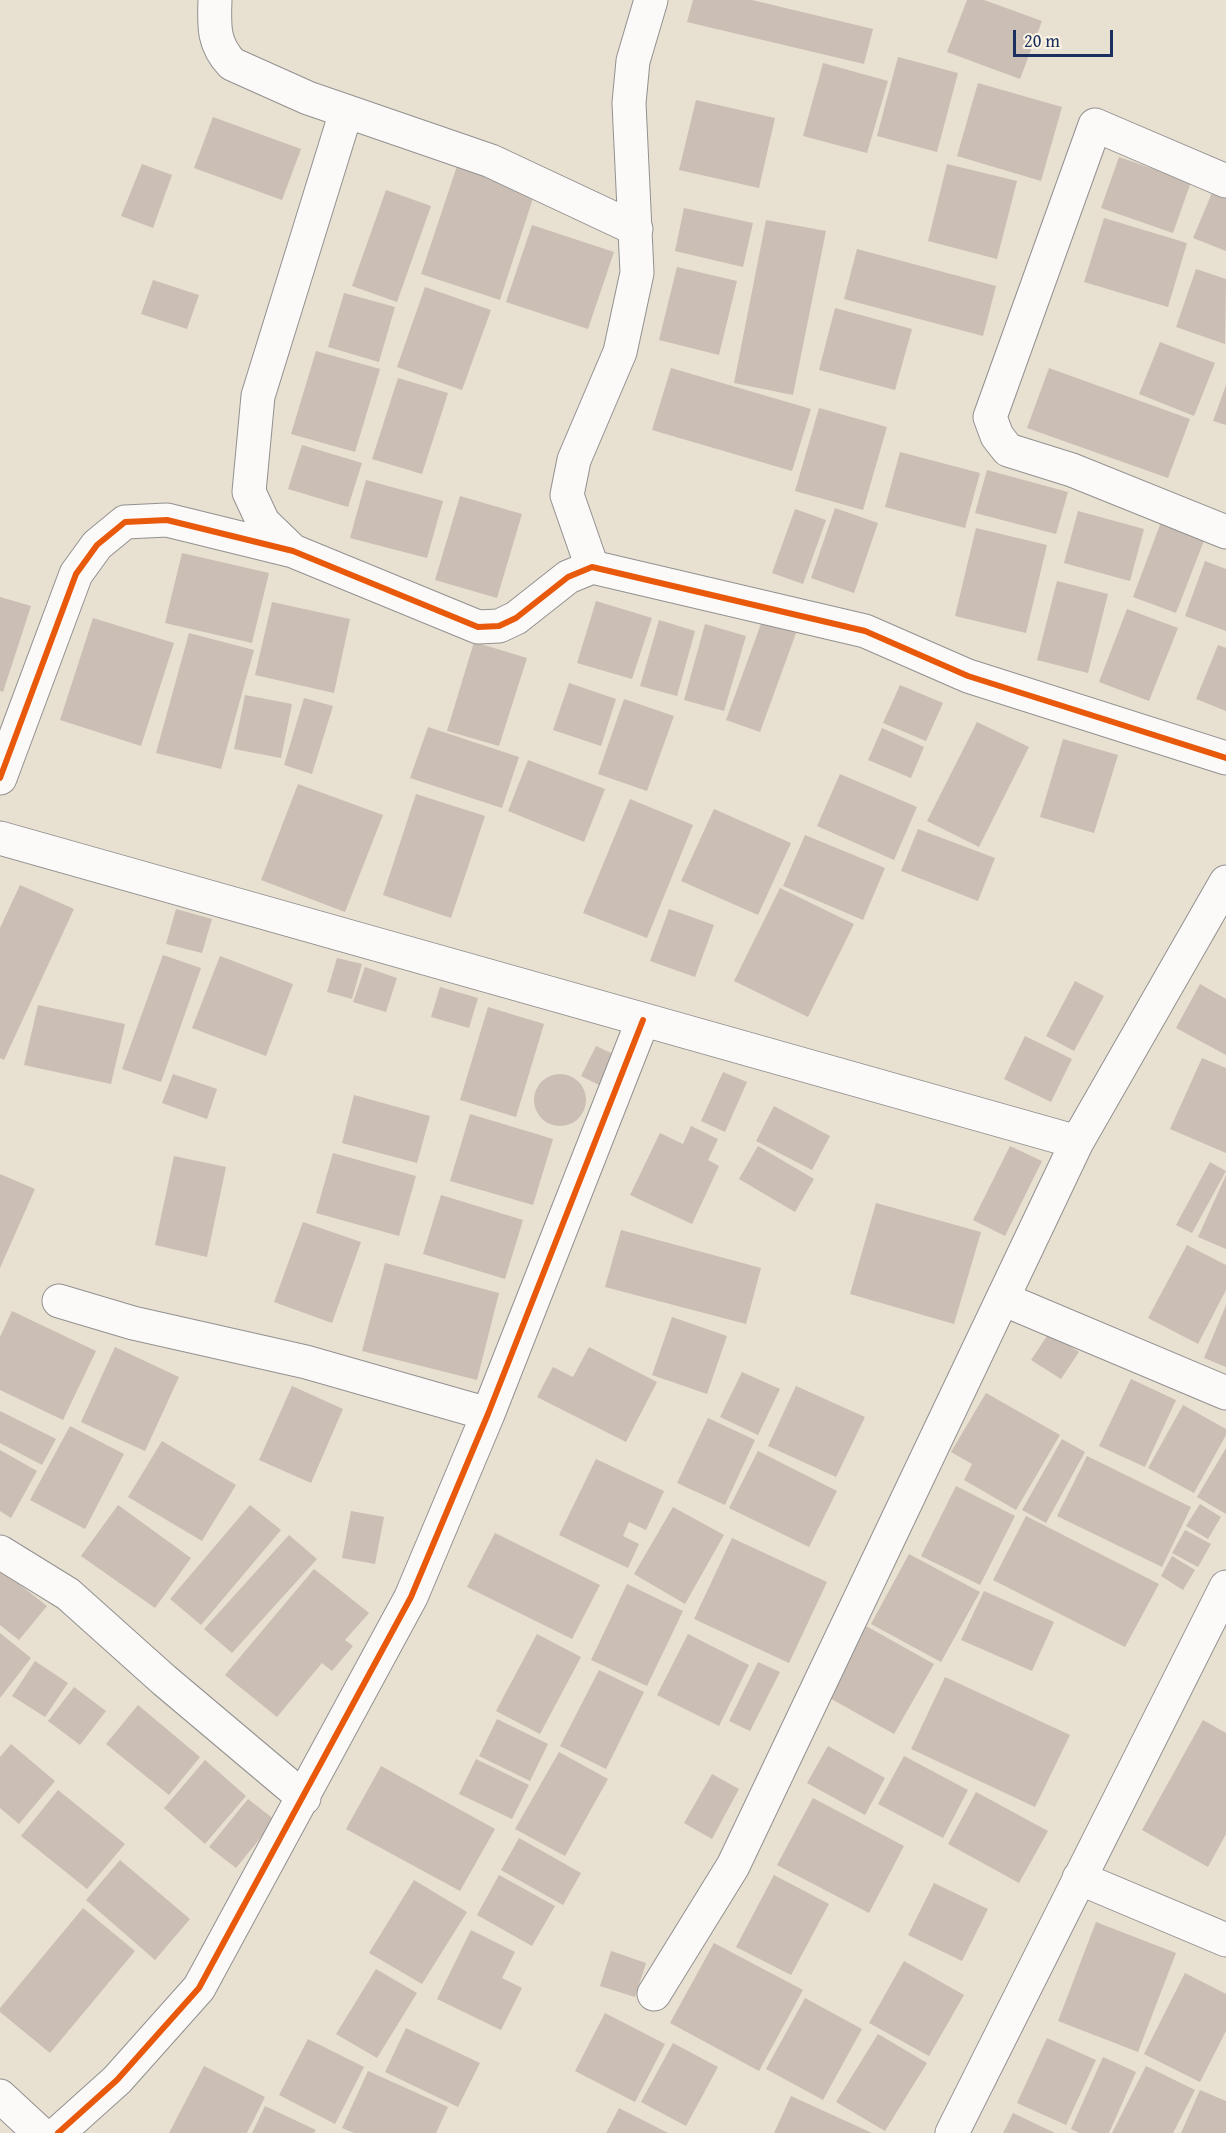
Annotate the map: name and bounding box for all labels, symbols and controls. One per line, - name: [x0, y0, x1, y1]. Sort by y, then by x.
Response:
- scale bar: [1016, 18, 1116, 56]
- text: 20 m: [1024, 27, 1060, 54]

